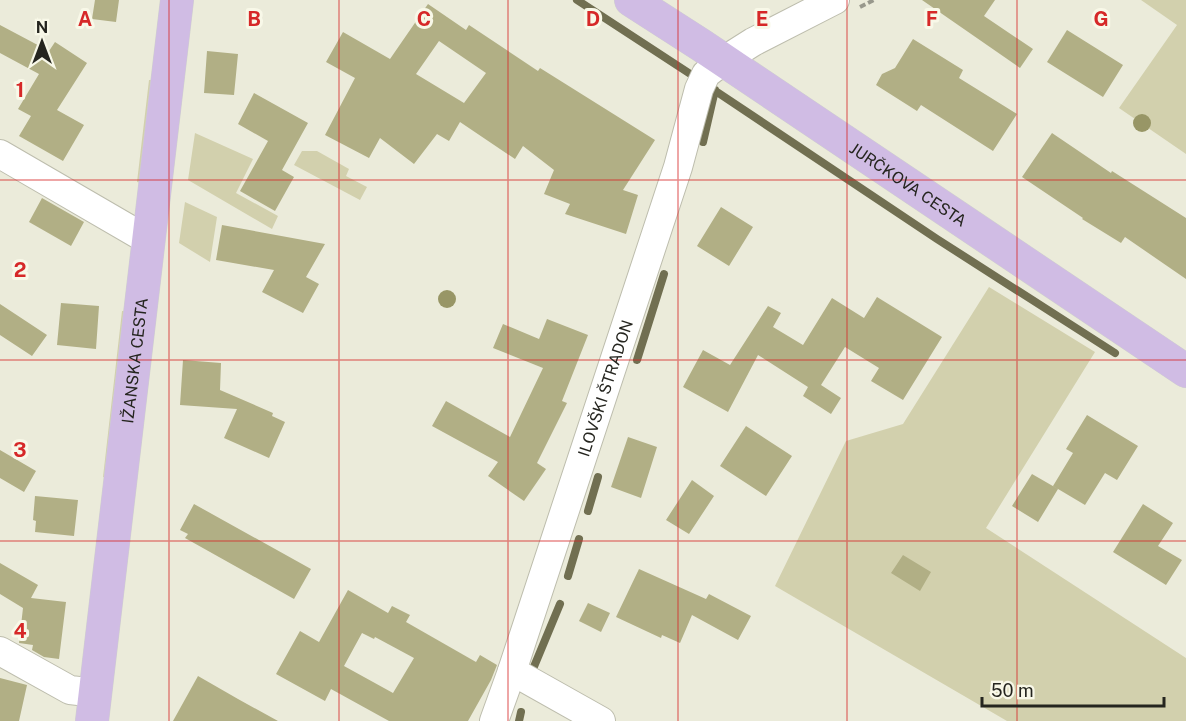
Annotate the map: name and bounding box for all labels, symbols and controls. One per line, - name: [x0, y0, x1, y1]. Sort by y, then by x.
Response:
- text: A: [78, 7, 92, 31]
- text: B: [247, 7, 261, 31]
- text: C: [417, 7, 431, 31]
- text: D: [586, 7, 600, 31]
- text: E: [756, 7, 768, 31]
- text: F: [926, 7, 938, 31]
- text: G: [1093, 7, 1109, 31]
- north arrow: [12, 12, 72, 72]
- text: N: [36, 18, 48, 37]
- text: 1: [16, 78, 24, 102]
- street label: JURČKOVA CESTA: [846, 138, 970, 230]
- text: 2: [14, 258, 26, 282]
- street label: IŽANSKA CESTA: [117, 297, 151, 424]
- street label: ILOVŠKI ŠTRADON: [574, 317, 637, 459]
- text: 3: [13, 438, 27, 462]
- text: 4: [13, 619, 27, 643]
- scale bar: [982, 670, 1164, 708]
- text: 50 m: [991, 680, 1034, 701]

